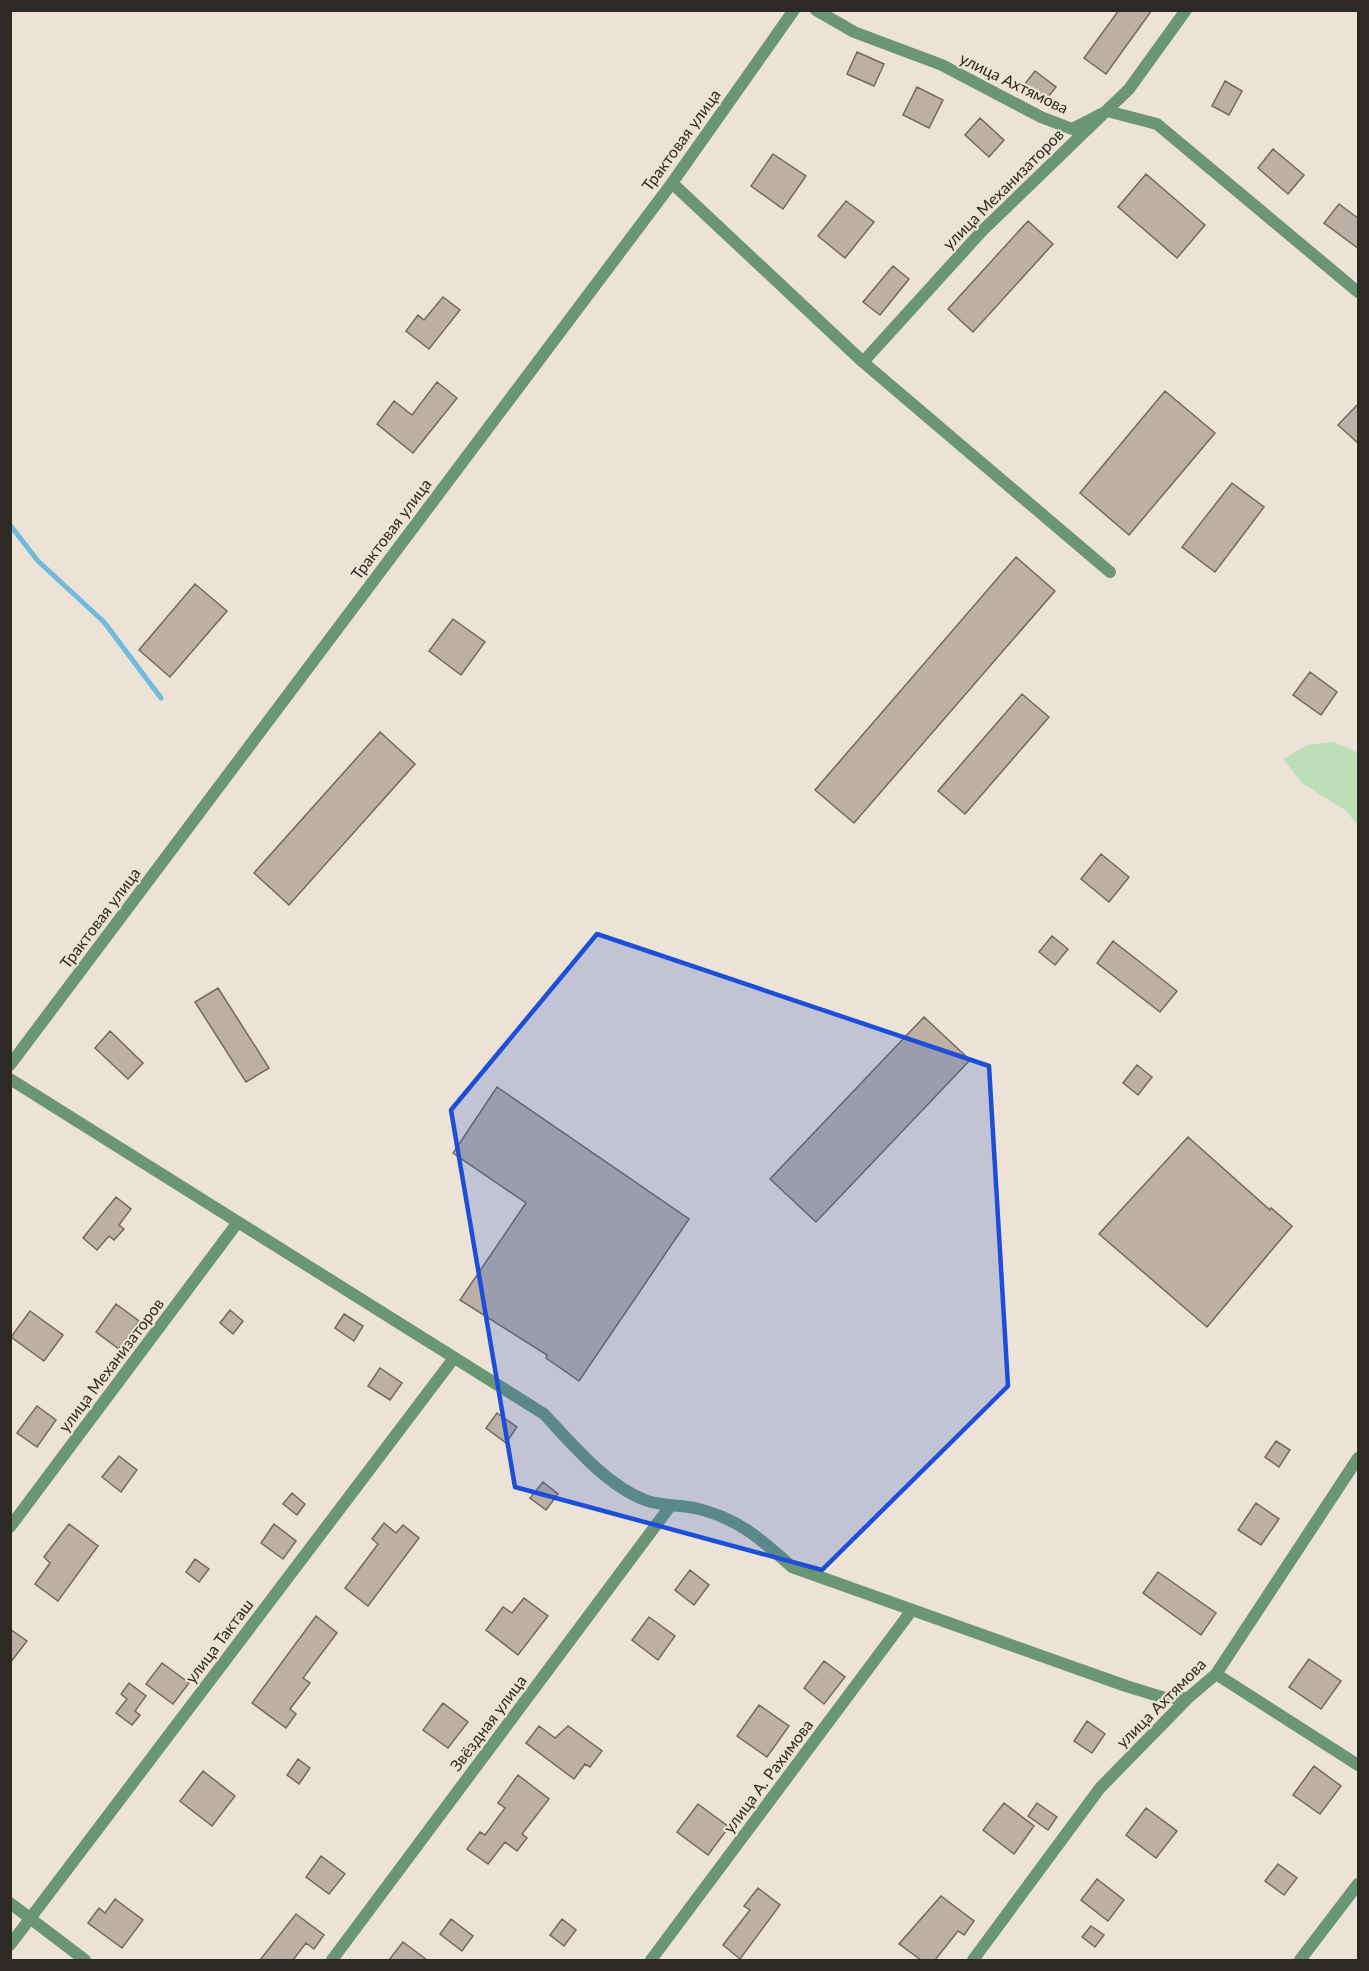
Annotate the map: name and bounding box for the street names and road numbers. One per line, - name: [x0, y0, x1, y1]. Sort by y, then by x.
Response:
- street label: улица Ахтямова: [957, 48, 1072, 117]
- street label: Трактовая улица: [637, 85, 724, 194]
- street label: улица Механизаторов: [938, 124, 1067, 253]
- street label: Трактовая улица: [347, 475, 435, 583]
- street label: Трактовая улица: [56, 864, 144, 972]
- street label: улица Механизаторов: [54, 1294, 167, 1435]
- street label: улица Такташ: [181, 1595, 257, 1687]
- street label: улица Ахтямова: [1112, 1654, 1209, 1751]
- street label: Звёздная улица: [445, 1671, 530, 1774]
- street label: улица А. Рахимова: [719, 1715, 816, 1836]

